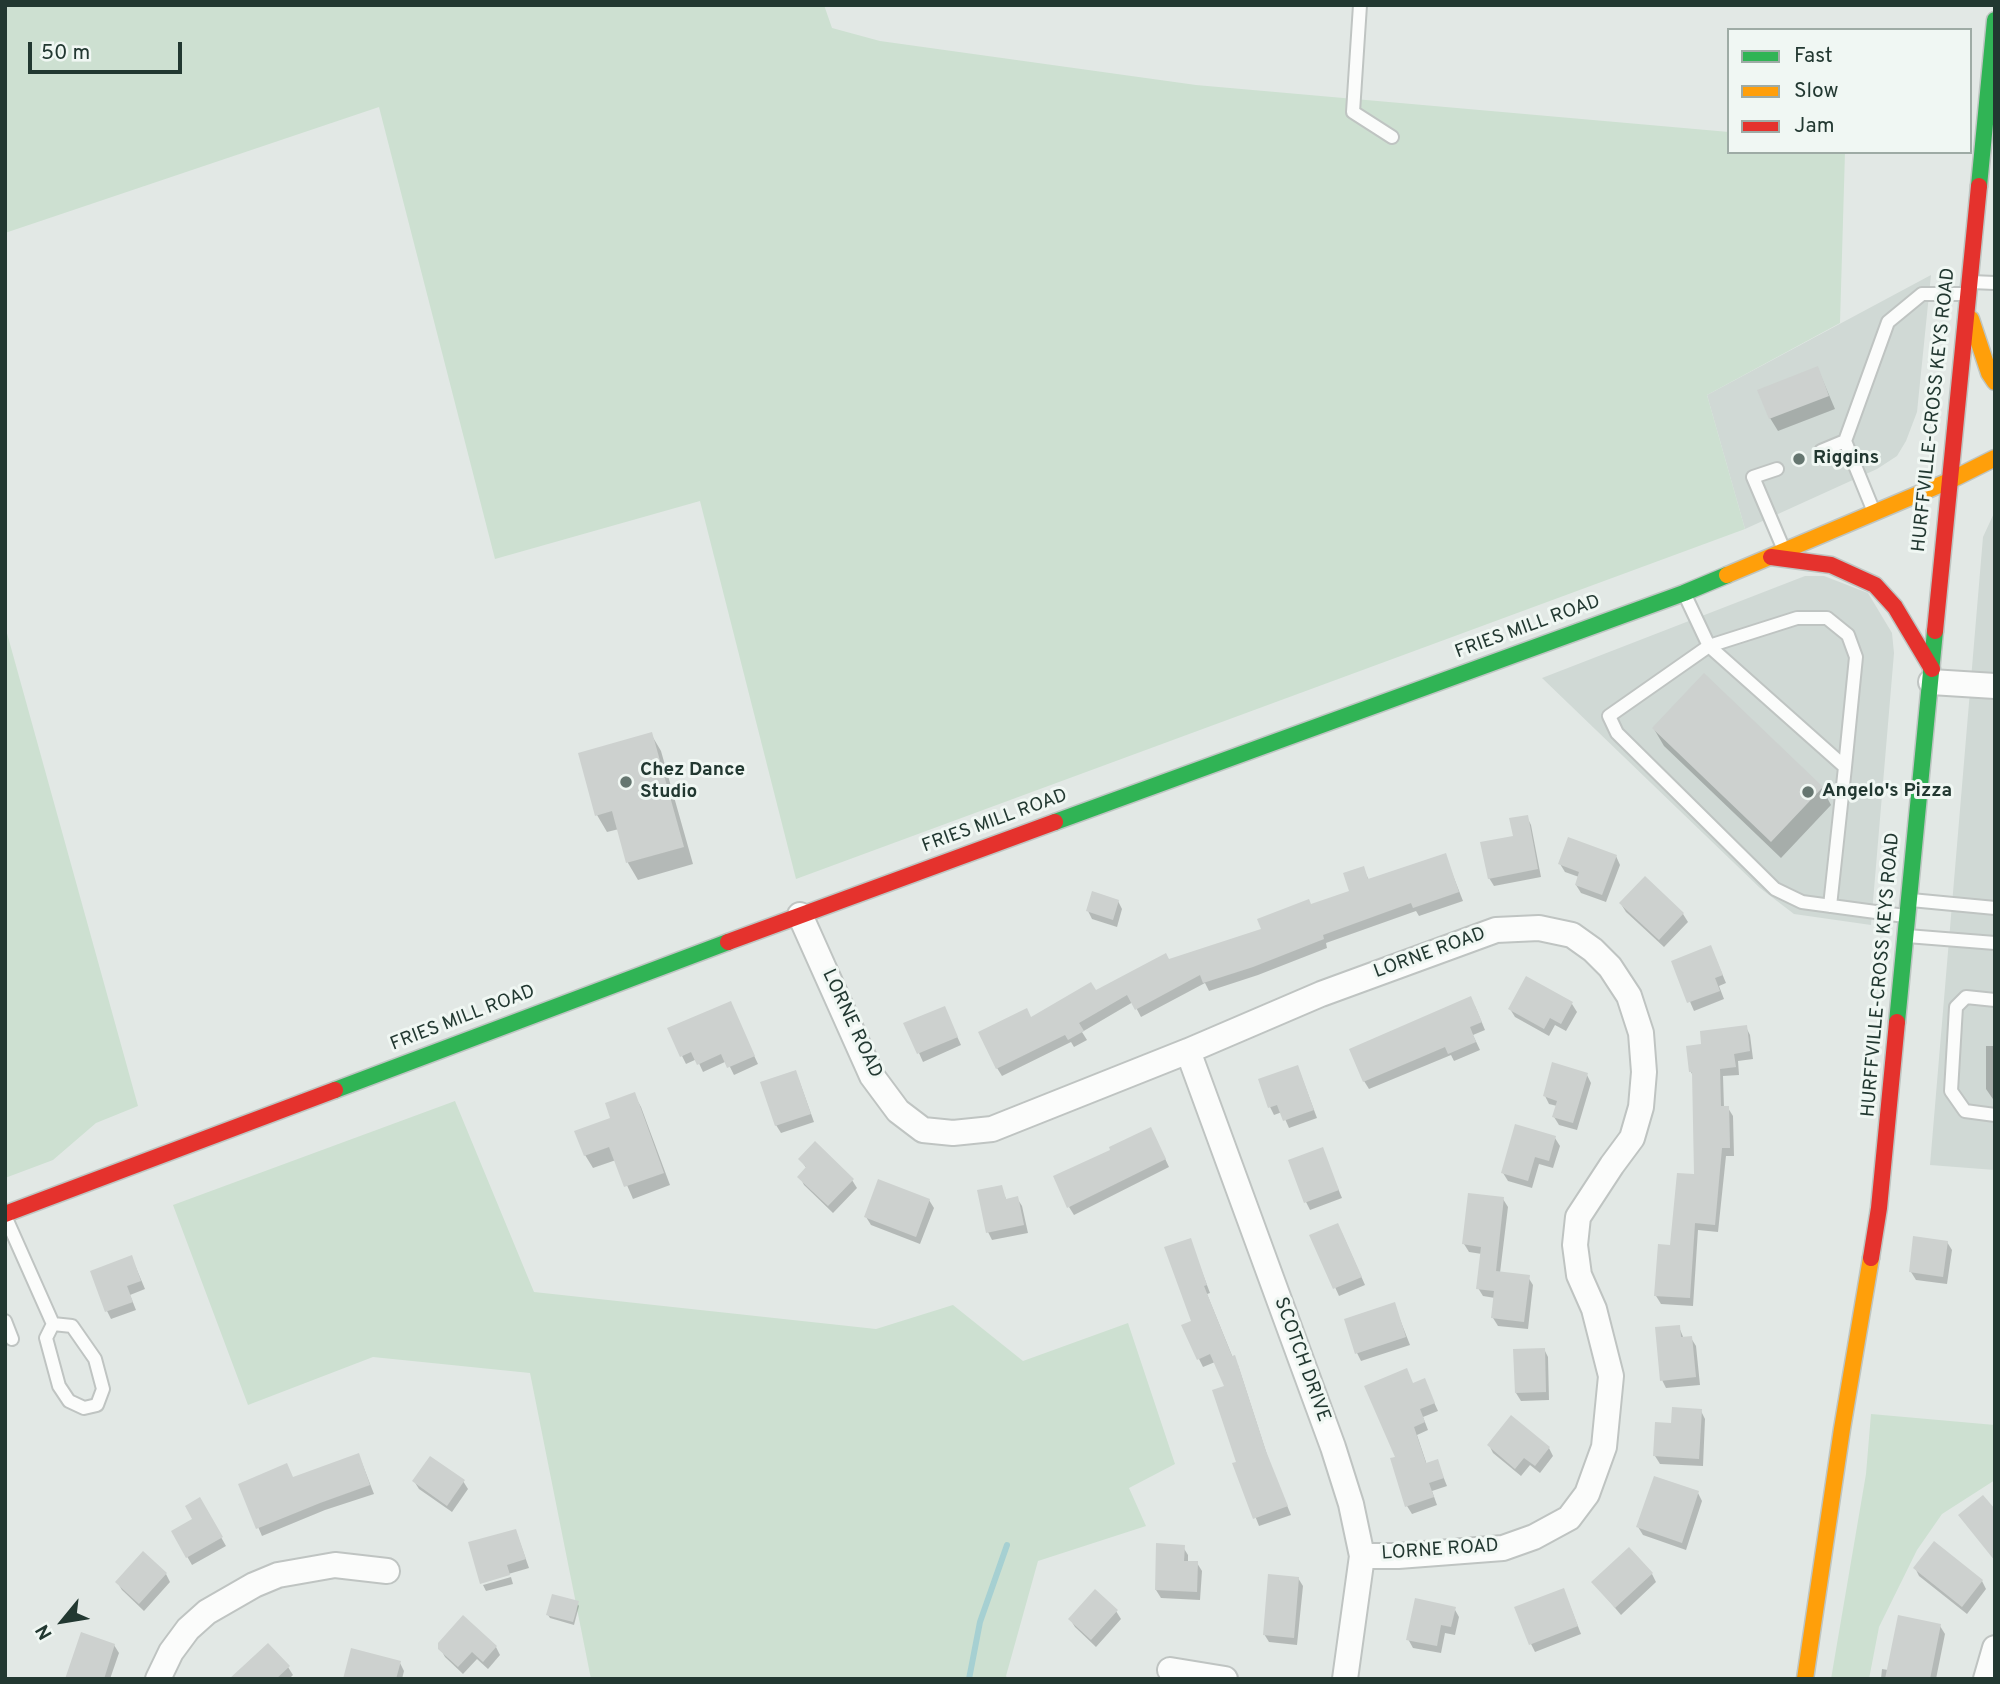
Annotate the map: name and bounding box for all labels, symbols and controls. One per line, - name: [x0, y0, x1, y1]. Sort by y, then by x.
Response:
- scale bar: [32, 28, 186, 72]
- legend: [1727, 28, 1972, 154]
- text: 50 m: [41, 40, 90, 67]
- text: Fast: [1794, 43, 1833, 70]
- text: Slow: [1794, 78, 1839, 105]
- text: Jam: [1794, 113, 1835, 140]
- street label: HURFFVILLE-CROSS KEYS ROAD: [1909, 267, 1961, 553]
- place label: Riggins: [1813, 448, 1879, 470]
- marker: Riggins: [1791, 451, 1807, 467]
- street label: FRIES MILL ROAD: [1452, 591, 1604, 665]
- place label: Chez Dance Studio: [640, 760, 745, 804]
- marker: Chez Dance Studio: [618, 774, 634, 790]
- place label: Angelo's Pizza: [1822, 781, 1952, 803]
- marker: Angelo's Pizza: [1800, 784, 1816, 800]
- street label: FRIES MILL ROAD: [919, 785, 1071, 859]
- street label: HURFFVILLE-CROSS KEYS ROAD: [1858, 832, 1906, 1118]
- street label: LORNE ROAD: [1371, 923, 1489, 985]
- street label: LORNE ROAD: [816, 966, 886, 1082]
- street label: FRIES MILL ROAD: [388, 981, 538, 1057]
- street label: SCOTCH DRIVE: [1268, 1295, 1334, 1425]
- street label: LORNE ROAD: [1381, 1536, 1499, 1566]
- north arrow: [28, 1586, 98, 1656]
- text: N: [31, 1620, 59, 1643]

